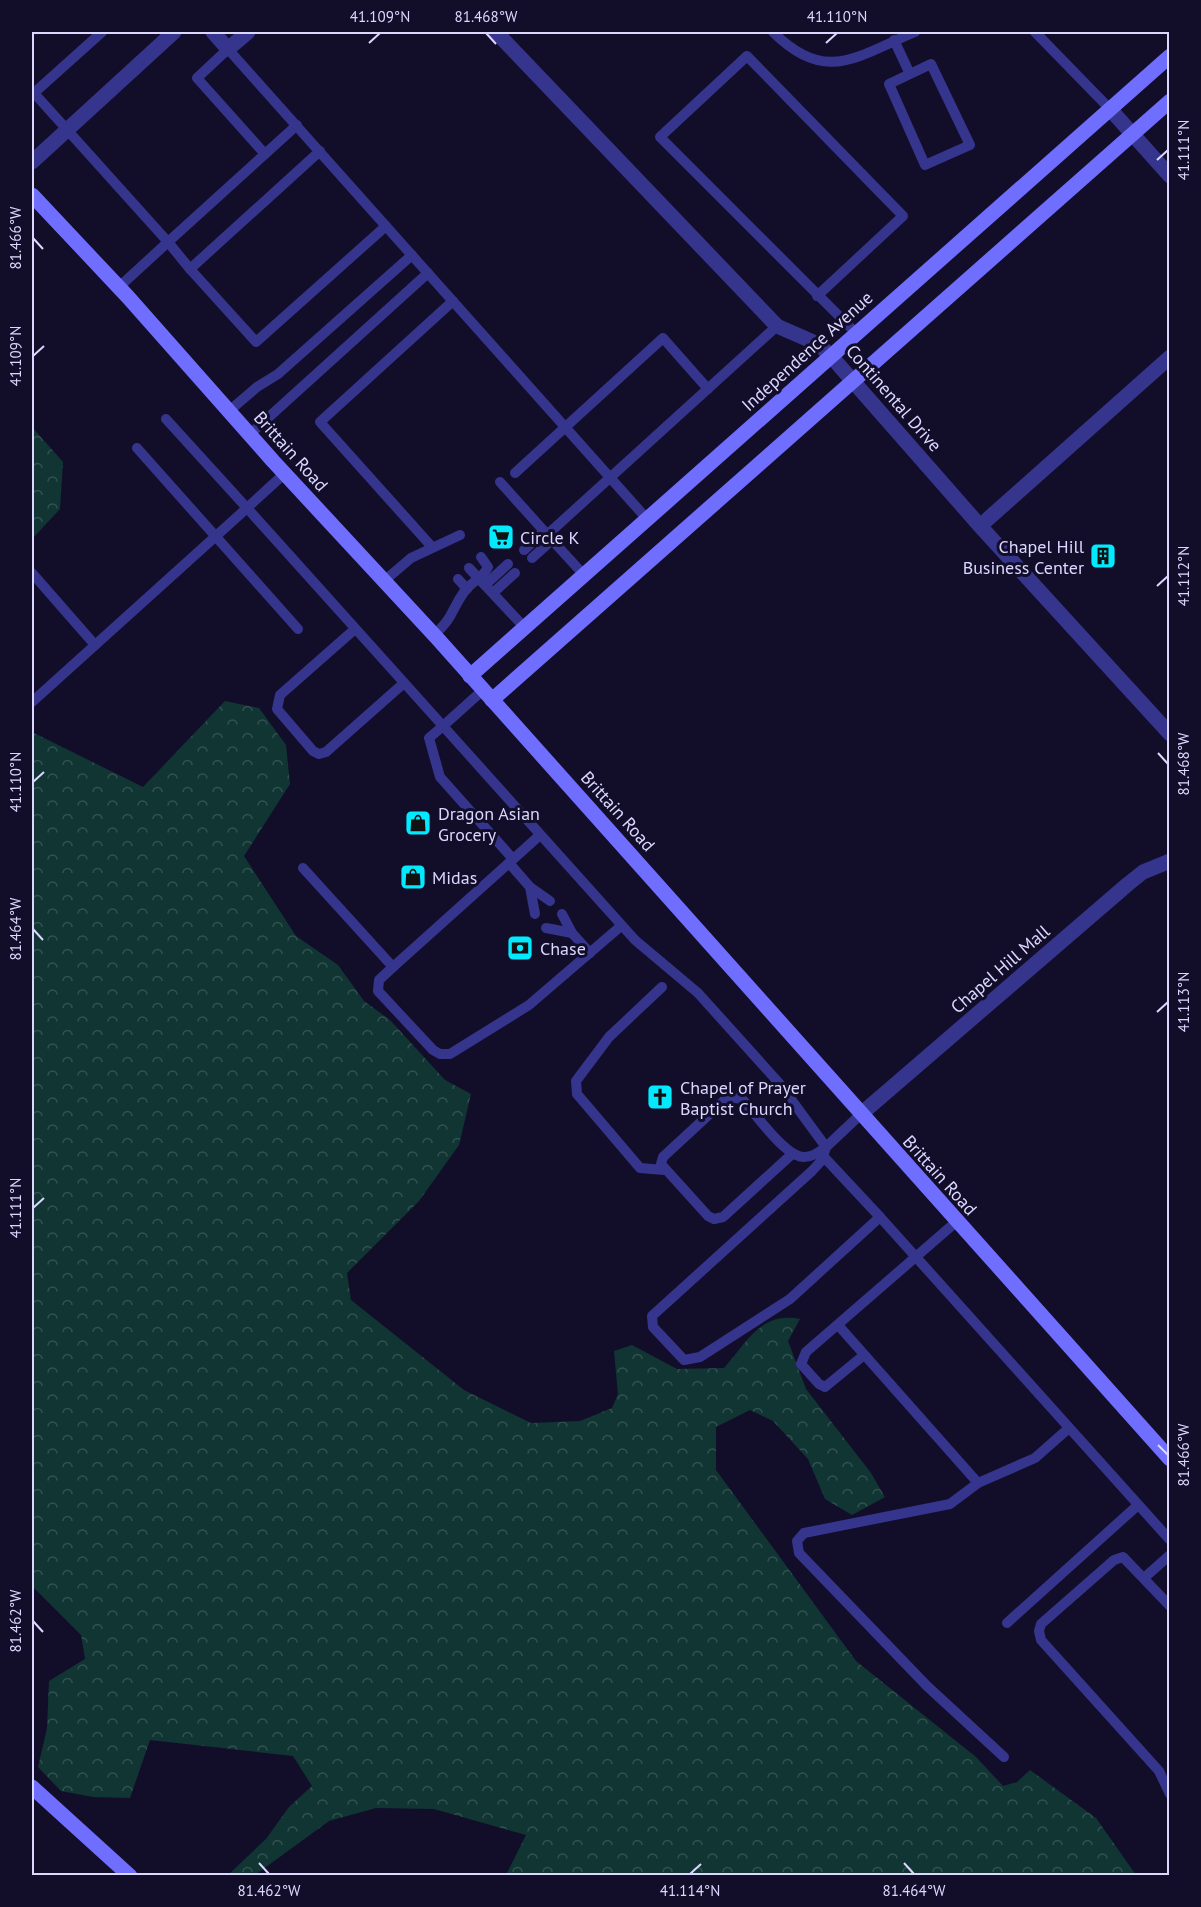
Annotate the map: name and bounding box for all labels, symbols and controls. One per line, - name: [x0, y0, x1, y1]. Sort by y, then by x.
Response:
- text: 41.109°N: [350, 7, 410, 26]
- text: 81.468°W: [455, 7, 518, 26]
- text: 41.110°N: [807, 7, 867, 26]
- text: 41.111°N: [1174, 120, 1193, 180]
- text: 81.466°W: [6, 206, 25, 269]
- street label: Independence Avenue: [737, 286, 877, 416]
- text: 41.109°N: [6, 326, 25, 386]
- street label: Continental Drive: [841, 340, 947, 456]
- street label: Brittain Road: [249, 406, 333, 496]
- supermarket icon: Circle K: [486, 522, 516, 552]
- place label: Circle K: [520, 526, 580, 549]
- place label: Chapel Hill Business Center: [963, 535, 1085, 579]
- building icon: Chapel Hill Business Center: [1088, 541, 1118, 571]
- text: 41.112°N: [1174, 546, 1193, 606]
- text: 81.468°W: [1174, 732, 1193, 795]
- text: 41.110°N: [6, 752, 25, 812]
- street label: Brittain Road: [576, 766, 660, 856]
- place label: Dragon Asian Grocery: [438, 802, 540, 846]
- shop icon: Dragon Asian Grocery: [403, 808, 433, 838]
- shop icon: Midas: [398, 862, 428, 892]
- place label: Midas: [432, 866, 477, 889]
- text: 81.464°W: [6, 897, 25, 960]
- street label: Chapel Hill Mall: [946, 919, 1055, 1018]
- bank icon: Chase: [505, 933, 535, 963]
- place label: Chase: [540, 937, 586, 960]
- text: 41.113°N: [1174, 972, 1193, 1032]
- place label: Chapel of Prayer Baptist Church: [680, 1076, 806, 1120]
- church icon: Chapel of Prayer Baptist Church: [645, 1082, 675, 1112]
- street label: Brittain Road: [898, 1130, 982, 1220]
- text: 41.111°N: [6, 1178, 25, 1238]
- text: 81.466°W: [1174, 1423, 1193, 1486]
- text: 81.462°W: [6, 1589, 25, 1652]
- text: 81.462°W: [238, 1881, 301, 1900]
- text: 41.114°N: [660, 1881, 720, 1900]
- text: 81.464°W: [883, 1881, 946, 1900]

